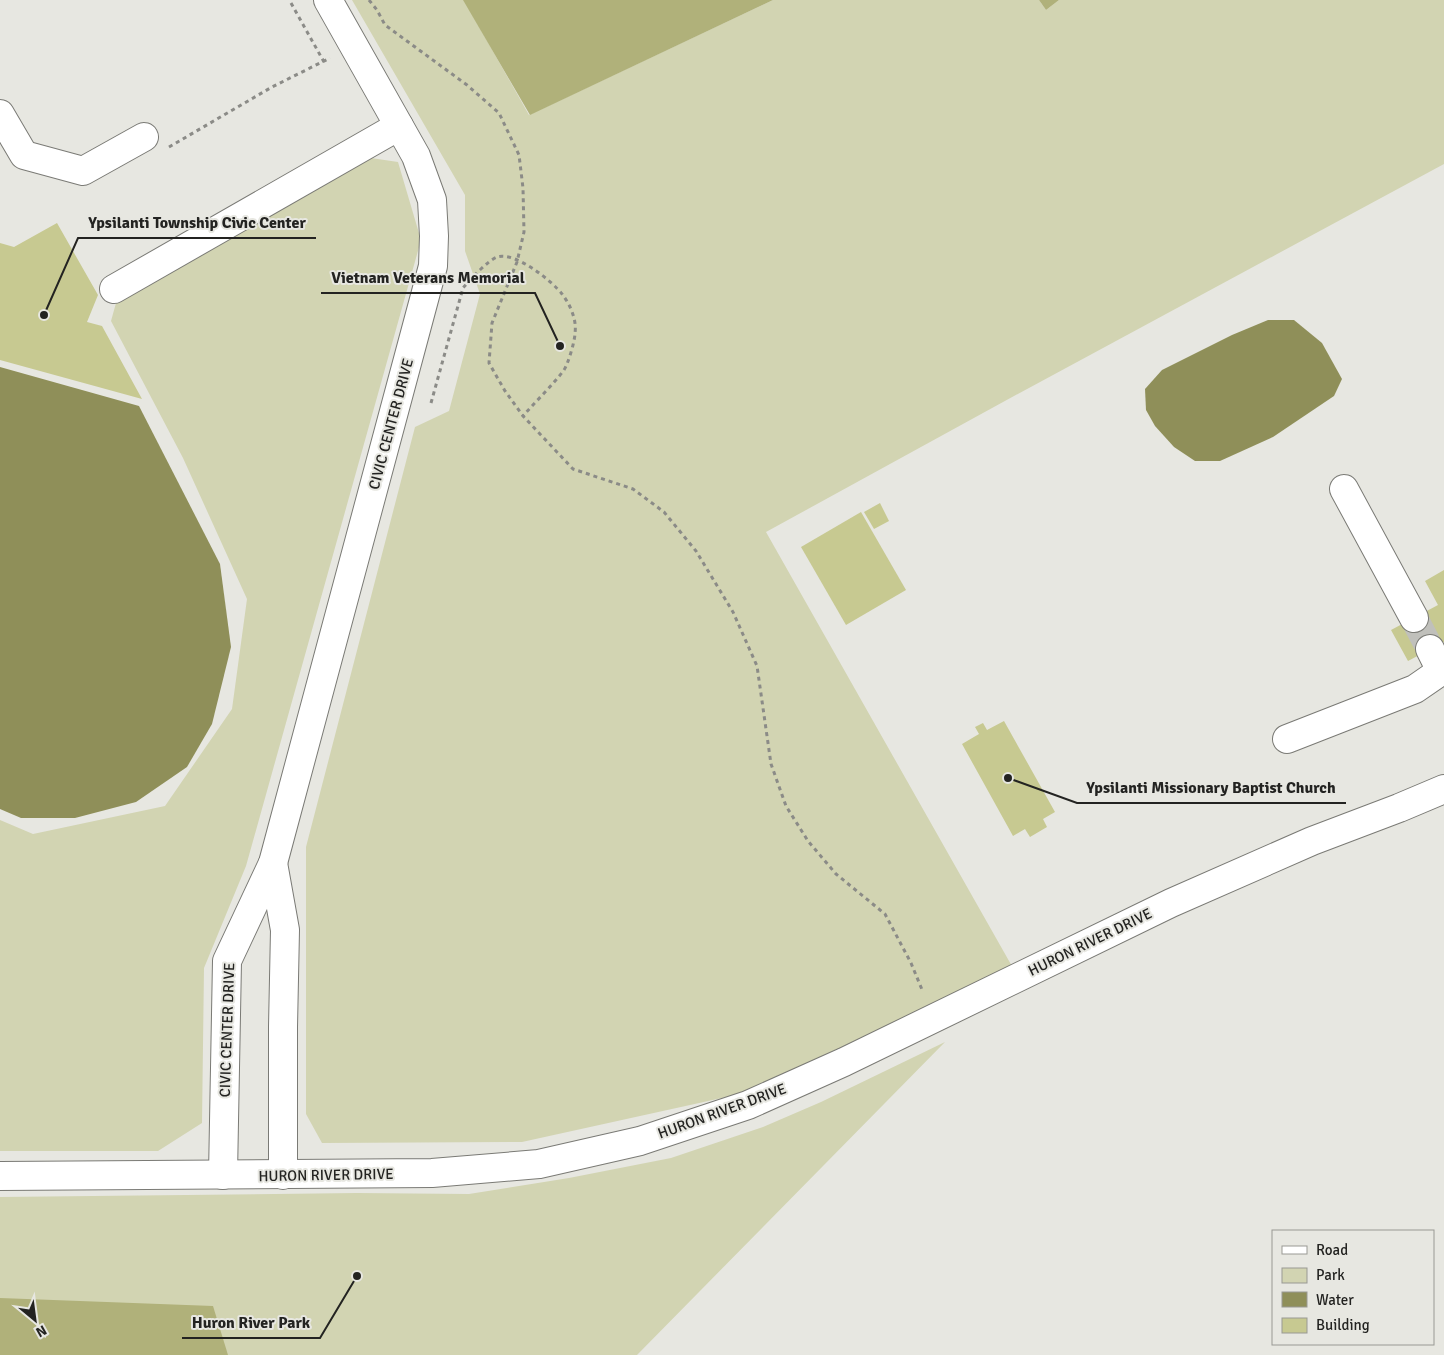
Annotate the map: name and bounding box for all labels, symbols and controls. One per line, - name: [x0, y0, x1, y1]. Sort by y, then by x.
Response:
- callout: Ypsilanti Township Civic Center: [78, 207, 316, 238]
- text: Ypsilanti Township Civic Center: [87, 213, 306, 233]
- callout: Vietnam Veterans Memorial: [321, 262, 535, 293]
- text: Vietnam Veterans Memorial: [331, 268, 525, 288]
- street label: CIVIC CENTER DRIVE: [365, 356, 417, 492]
- callout: Ypsilanti Missionary Baptist Church: [1077, 772, 1346, 803]
- text: Ypsilanti Missionary Baptist Church: [1085, 778, 1336, 798]
- street label: HURON RIVER DRIVE: [1025, 904, 1155, 980]
- street label: CIVIC CENTER DRIVE: [216, 962, 238, 1098]
- street label: HURON RIVER DRIVE: [655, 1079, 789, 1143]
- street label: HURON RIVER DRIVE: [258, 1165, 394, 1185]
- legend: [1272, 1230, 1434, 1345]
- text: Road: [1316, 1241, 1348, 1259]
- text: Park: [1316, 1266, 1345, 1284]
- text: Water: [1316, 1291, 1354, 1309]
- north arrow: [10, 1295, 60, 1345]
- callout: Huron River Park: [182, 1307, 320, 1338]
- text: Huron River Park: [192, 1313, 311, 1333]
- text: Building: [1316, 1316, 1370, 1334]
- text: N: [33, 1321, 49, 1341]

